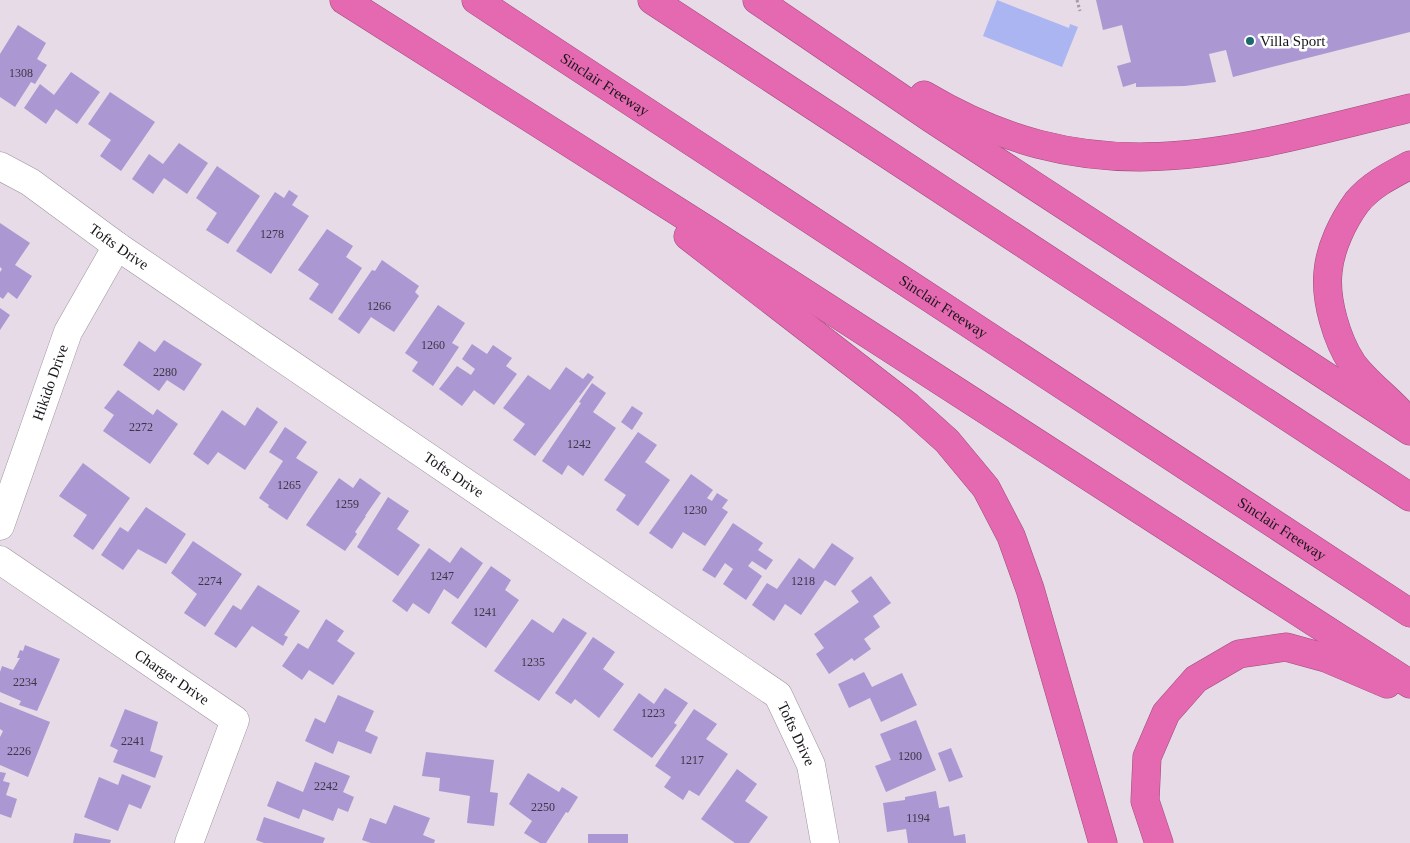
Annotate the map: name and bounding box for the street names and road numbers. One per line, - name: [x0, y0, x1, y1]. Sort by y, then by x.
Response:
- street label: Sinclair Freeway: [558, 50, 652, 119]
- street label: Tofts Drive: [86, 220, 152, 273]
- street label: Sinclair Freeway: [896, 272, 991, 342]
- street label: Hikido Drive: [30, 342, 71, 423]
- street label: Tofts Drive: [421, 449, 487, 501]
- street label: Sinclair Freeway: [1235, 494, 1329, 564]
- street label: Charger Drive: [132, 646, 212, 708]
- street label: Tofts Drive: [774, 699, 818, 769]

